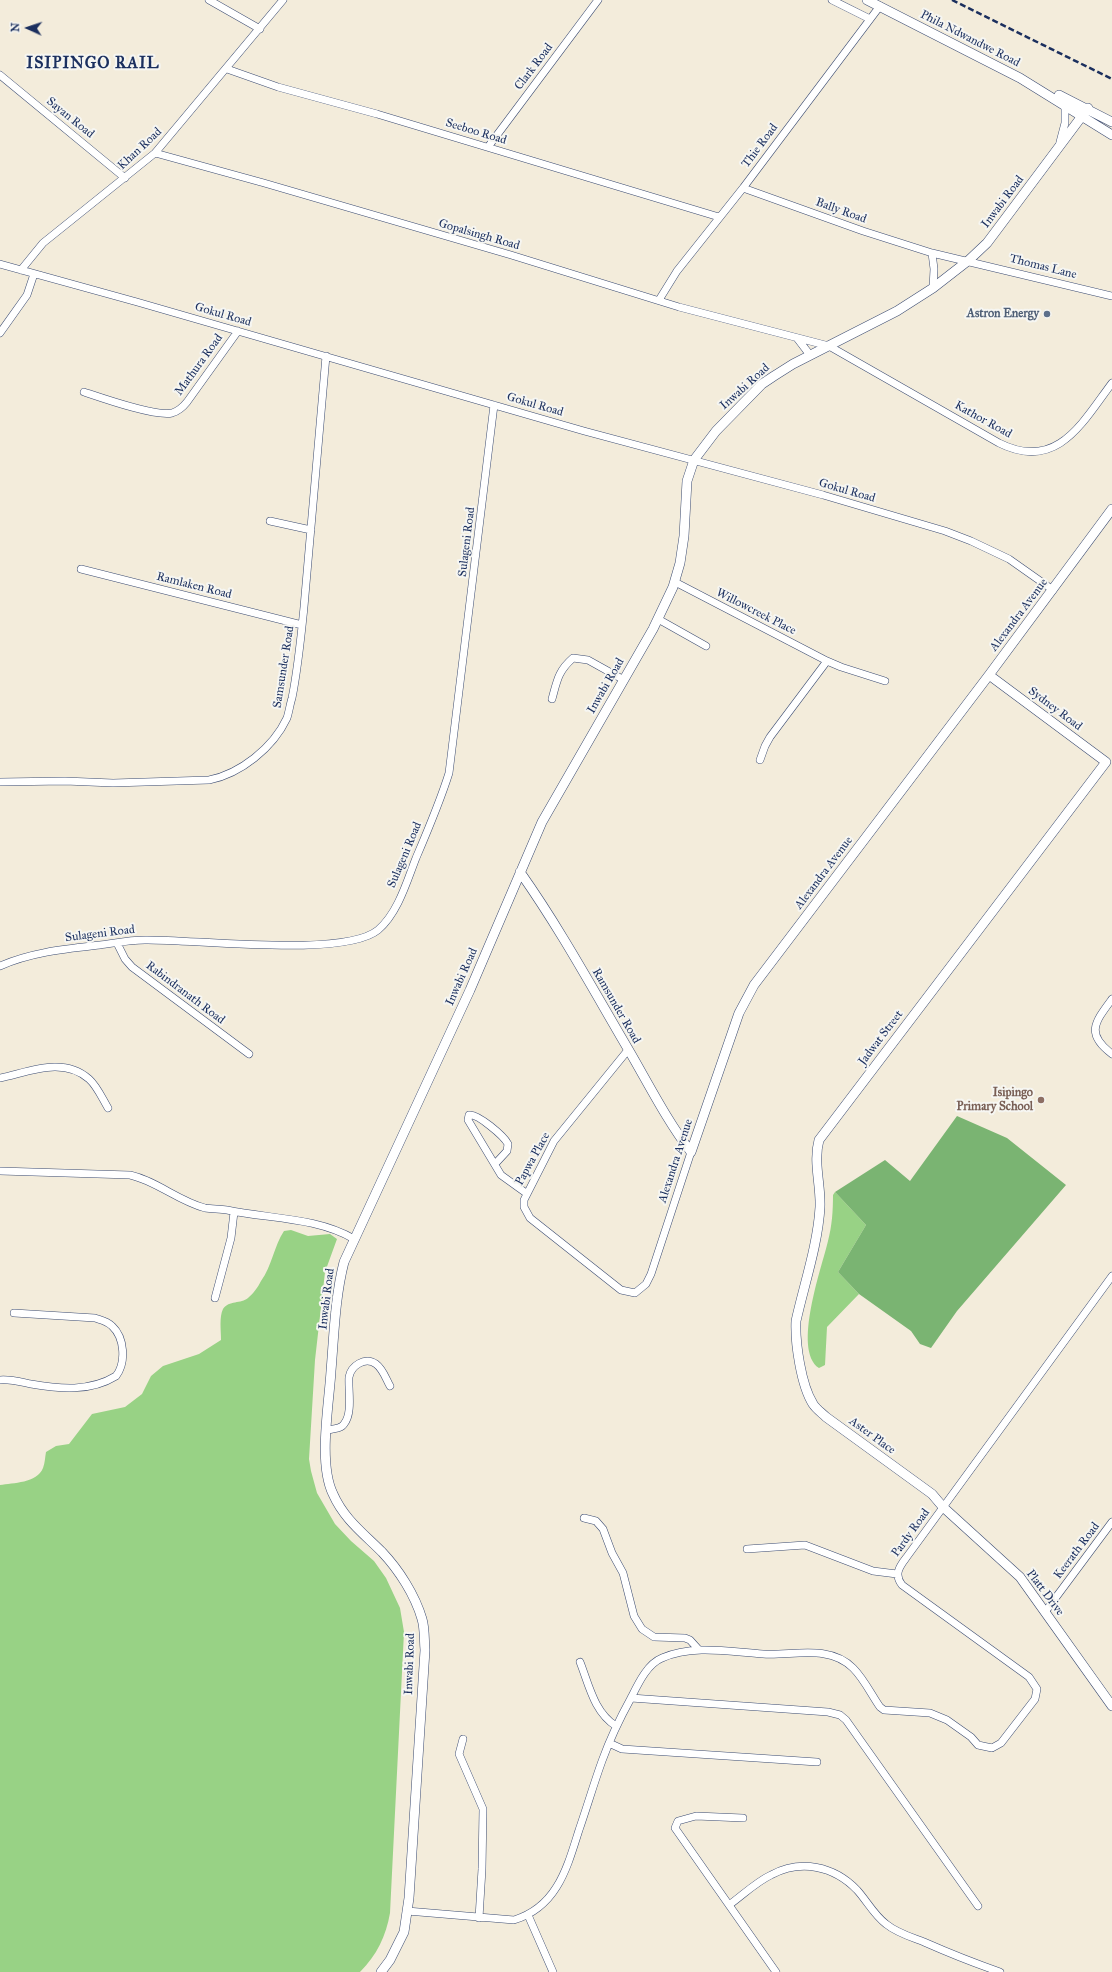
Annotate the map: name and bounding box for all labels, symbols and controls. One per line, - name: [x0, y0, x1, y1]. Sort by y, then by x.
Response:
- north arrow: [8, 8, 48, 48]
- street label: Phila Ndwandwe Road: [918, 8, 1022, 70]
- text: N: [9, 22, 22, 32]
- street label: Clark Road: [512, 41, 556, 93]
- district label: ISIPINGO RAIL: [26, 54, 160, 74]
- street label: Sayan Road: [43, 94, 97, 142]
- street label: Seeboo Road: [444, 116, 508, 148]
- street label: Thie Road: [739, 121, 781, 171]
- street label: Khan Road: [115, 125, 165, 173]
- street label: Inwabi Road: [979, 173, 1027, 231]
- street label: Bally Road: [814, 195, 868, 227]
- street label: Gopalsingh Road: [437, 217, 521, 253]
- street label: Thomas Lane: [1008, 252, 1078, 282]
- street label: Gokul Road: [193, 300, 253, 330]
- place label: Astron Energy: [967, 307, 1039, 321]
- marker: Astron Energy: [1042, 309, 1052, 319]
- street label: Mathura Road: [172, 331, 226, 399]
- street label: Inwabi Road: [717, 361, 773, 413]
- street label: Gokul Road: [505, 390, 565, 420]
- street label: Kathor Road: [952, 398, 1014, 442]
- street label: Gokul Road: [817, 476, 877, 506]
- street label: Sulageni Road: [456, 506, 478, 578]
- street label: Ramlaken Road: [155, 570, 233, 602]
- street label: Alexandra Avenue: [987, 576, 1051, 654]
- street label: Willowcreek Place: [714, 586, 798, 638]
- street label: Samsunder Road: [270, 625, 298, 709]
- street label: Inwabi Road: [584, 656, 628, 716]
- street label: Sydney Road: [1025, 684, 1085, 734]
- street label: Sulageni Road: [385, 820, 425, 890]
- street label: Alexandra Avenue: [792, 834, 856, 912]
- street label: Sulageni Road: [64, 923, 136, 945]
- street label: Inwabi Road: [443, 946, 481, 1008]
- street label: Rabindranath Road: [143, 959, 227, 1027]
- street label: Ramsunder Road: [589, 966, 643, 1046]
- street label: Jadwat Street: [856, 1008, 906, 1068]
- place label: Isipingo Primary School: [956, 1086, 1033, 1114]
- marker: Isipingo Primary School: [1036, 1095, 1046, 1105]
- street label: Alexandra Avenue: [656, 1117, 696, 1205]
- street label: Papwa Place: [513, 1130, 553, 1188]
- street label: Inwabi Road: [316, 1268, 338, 1330]
- street label: Aster Place: [846, 1414, 898, 1458]
- street label: Pardy Road: [889, 1506, 933, 1560]
- street label: Keerath Road: [1051, 1520, 1103, 1582]
- street label: Platt Drive: [1023, 1567, 1067, 1619]
- street label: Inwabi Road: [402, 1633, 418, 1695]

